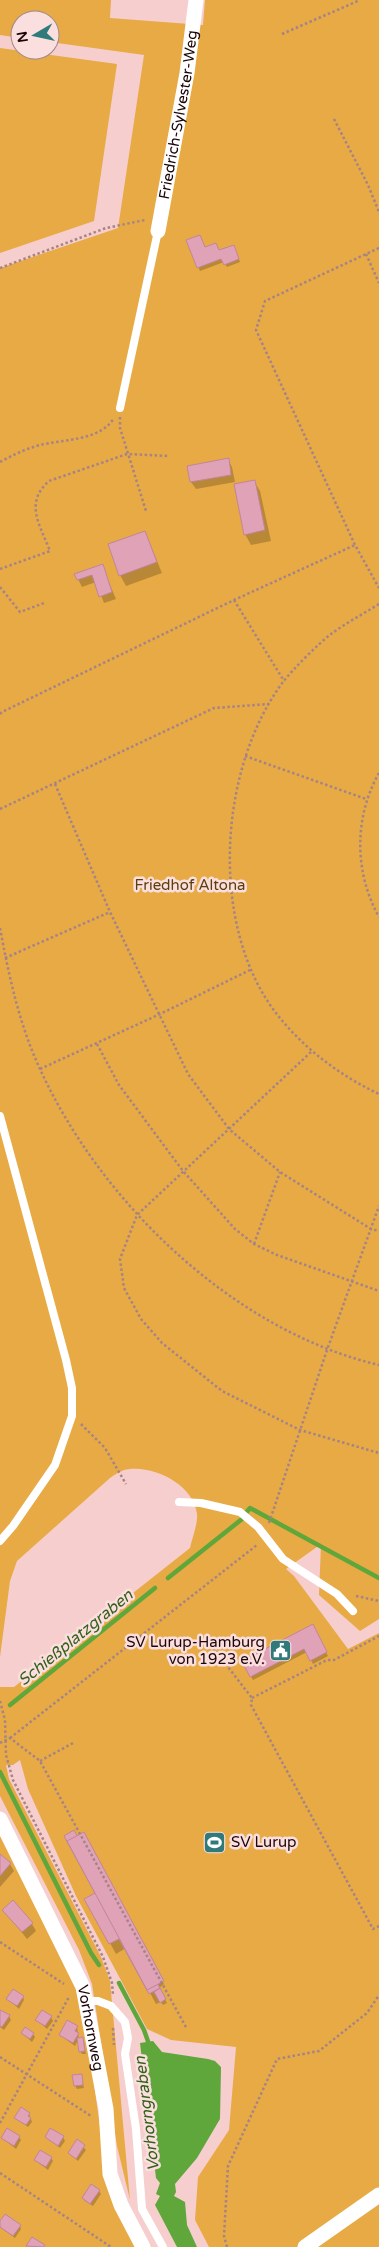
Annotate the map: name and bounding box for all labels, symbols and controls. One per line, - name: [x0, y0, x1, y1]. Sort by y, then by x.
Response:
- north arrow: [10, 10, 60, 60]
- street label: Friedrich-Sylvester-Weg: [155, 29, 201, 201]
- text: N: [13, 30, 32, 44]
- park label: Friedhof Altona: [134, 876, 246, 894]
- water label: Schießplatzgraben: [14, 1585, 138, 1690]
- place label: SV Lurup-Hamburg von 1923 e.V.: [126, 1633, 265, 1668]
- public building icon: SV Lurup-Hamburg von 1923 e.V.: [269, 1639, 293, 1663]
- sports icon: SV Lurup: [203, 1830, 227, 1854]
- place label: SV Lurup: [231, 1833, 297, 1851]
- street label: Vorhornweg: [74, 1983, 108, 2072]
- water label: Vorhorngraben: [130, 2054, 164, 2172]

